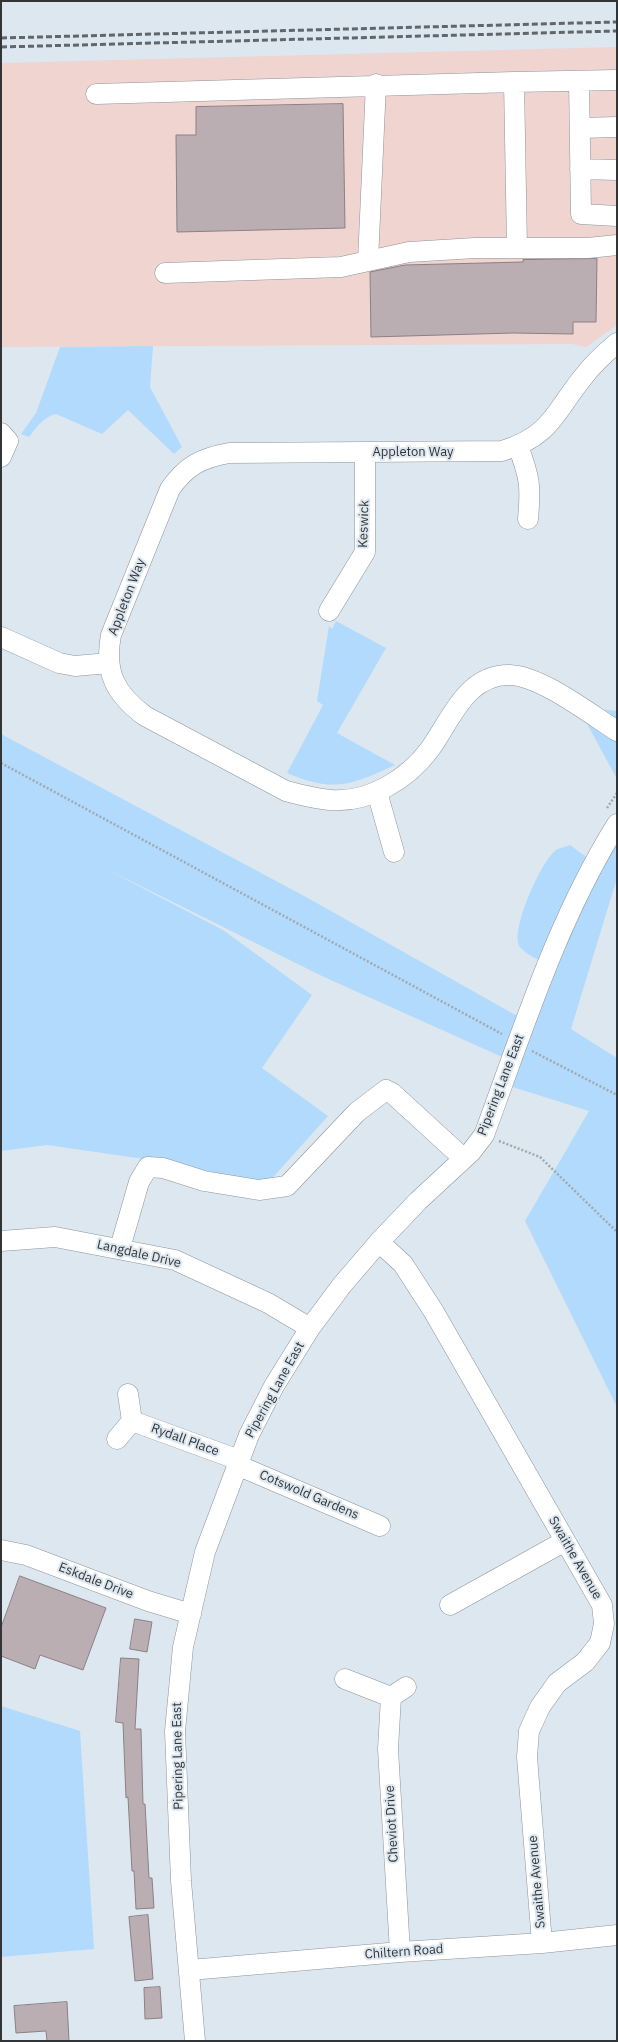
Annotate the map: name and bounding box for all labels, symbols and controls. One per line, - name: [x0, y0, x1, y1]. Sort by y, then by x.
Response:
- street label: Appleton Way: [372, 444, 454, 460]
- street label: Keswick: [355, 500, 373, 548]
- street label: Appleton Way: [105, 556, 149, 638]
- street label: Pipering Lane East: [474, 1032, 528, 1138]
- street label: Langdale Drive: [95, 1237, 183, 1271]
- street label: Pipering Lane East: [242, 1339, 308, 1441]
- street label: Rydall Place: [149, 1420, 221, 1460]
- street label: Cotswold Gardens: [257, 1467, 361, 1523]
- street label: Swaithe Avenue: [545, 1514, 605, 1602]
- street label: Eskdale Drive: [56, 1560, 136, 1602]
- street label: Pipering Lane East: [169, 1702, 187, 1810]
- street label: Cheviot Drive: [382, 1785, 402, 1863]
- street label: Swaithe Avenue: [525, 1835, 549, 1929]
- street label: Chiltern Road: [364, 1941, 444, 1963]

